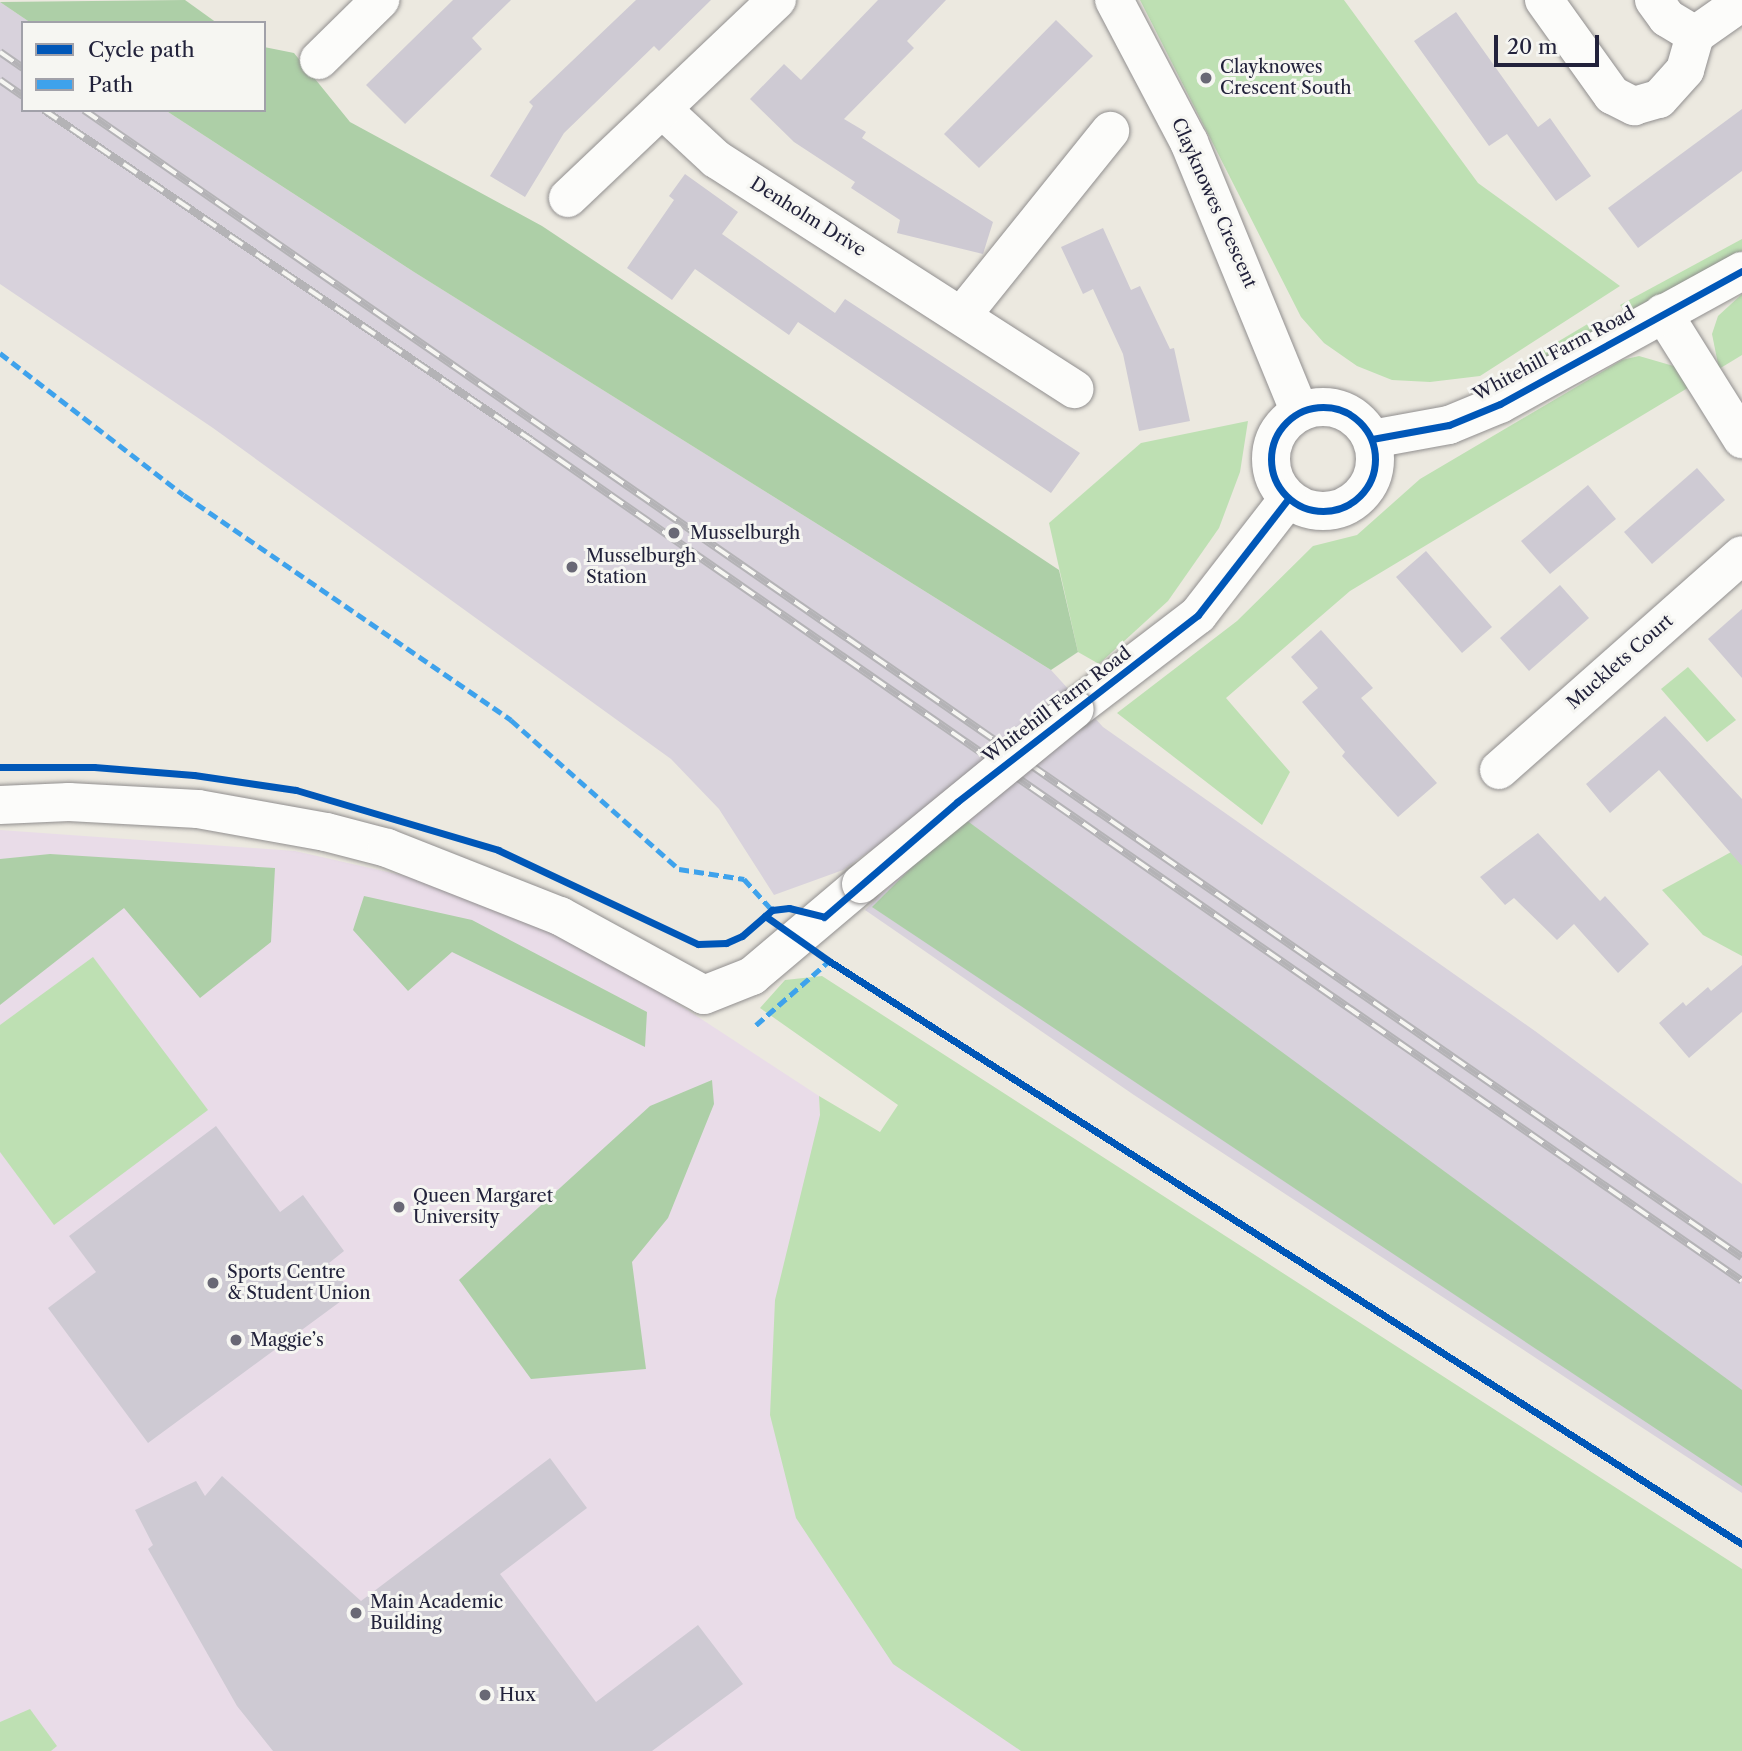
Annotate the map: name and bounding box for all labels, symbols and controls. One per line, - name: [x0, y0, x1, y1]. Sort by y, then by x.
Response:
- legend: [21, 21, 266, 112]
- scale bar: [1497, 21, 1602, 65]
- text: 20 m: [1507, 34, 1558, 59]
- text: Cycle path: [88, 37, 195, 62]
- place label: Clayknowes Crescent South: [1220, 57, 1352, 100]
- marker: Clayknowes Crescent South: [1198, 70, 1214, 86]
- text: Path: [88, 72, 133, 97]
- street label: Clayknowes Crescent: [1167, 115, 1261, 291]
- street label: Denholm Drive: [746, 173, 870, 261]
- street label: Whitehill Farm Road: [1470, 302, 1638, 406]
- place label: Musselburgh: [690, 522, 800, 544]
- marker: Musselburgh: [664, 523, 684, 543]
- place label: Musselburgh Station: [586, 546, 696, 588]
- marker: Musselburgh Station: [564, 559, 580, 575]
- street label: Mucklets Court: [1563, 610, 1677, 714]
- street label: Whitehill Farm Road: [979, 642, 1135, 768]
- place label: Queen Margaret University: [413, 1186, 553, 1228]
- marker: Queen Margaret University: [391, 1199, 407, 1215]
- place label: Sports Centre & Student Union: [227, 1262, 370, 1304]
- marker: Sports Centre & Student Union: [205, 1275, 221, 1291]
- place label: Maggie’s: [250, 1329, 324, 1351]
- marker: Maggie’s: [228, 1332, 244, 1348]
- place label: Main Academic Building: [370, 1592, 504, 1634]
- marker: Main Academic Building: [348, 1605, 364, 1621]
- place label: Hux: [499, 1684, 536, 1706]
- marker: Hux: [477, 1687, 493, 1703]

